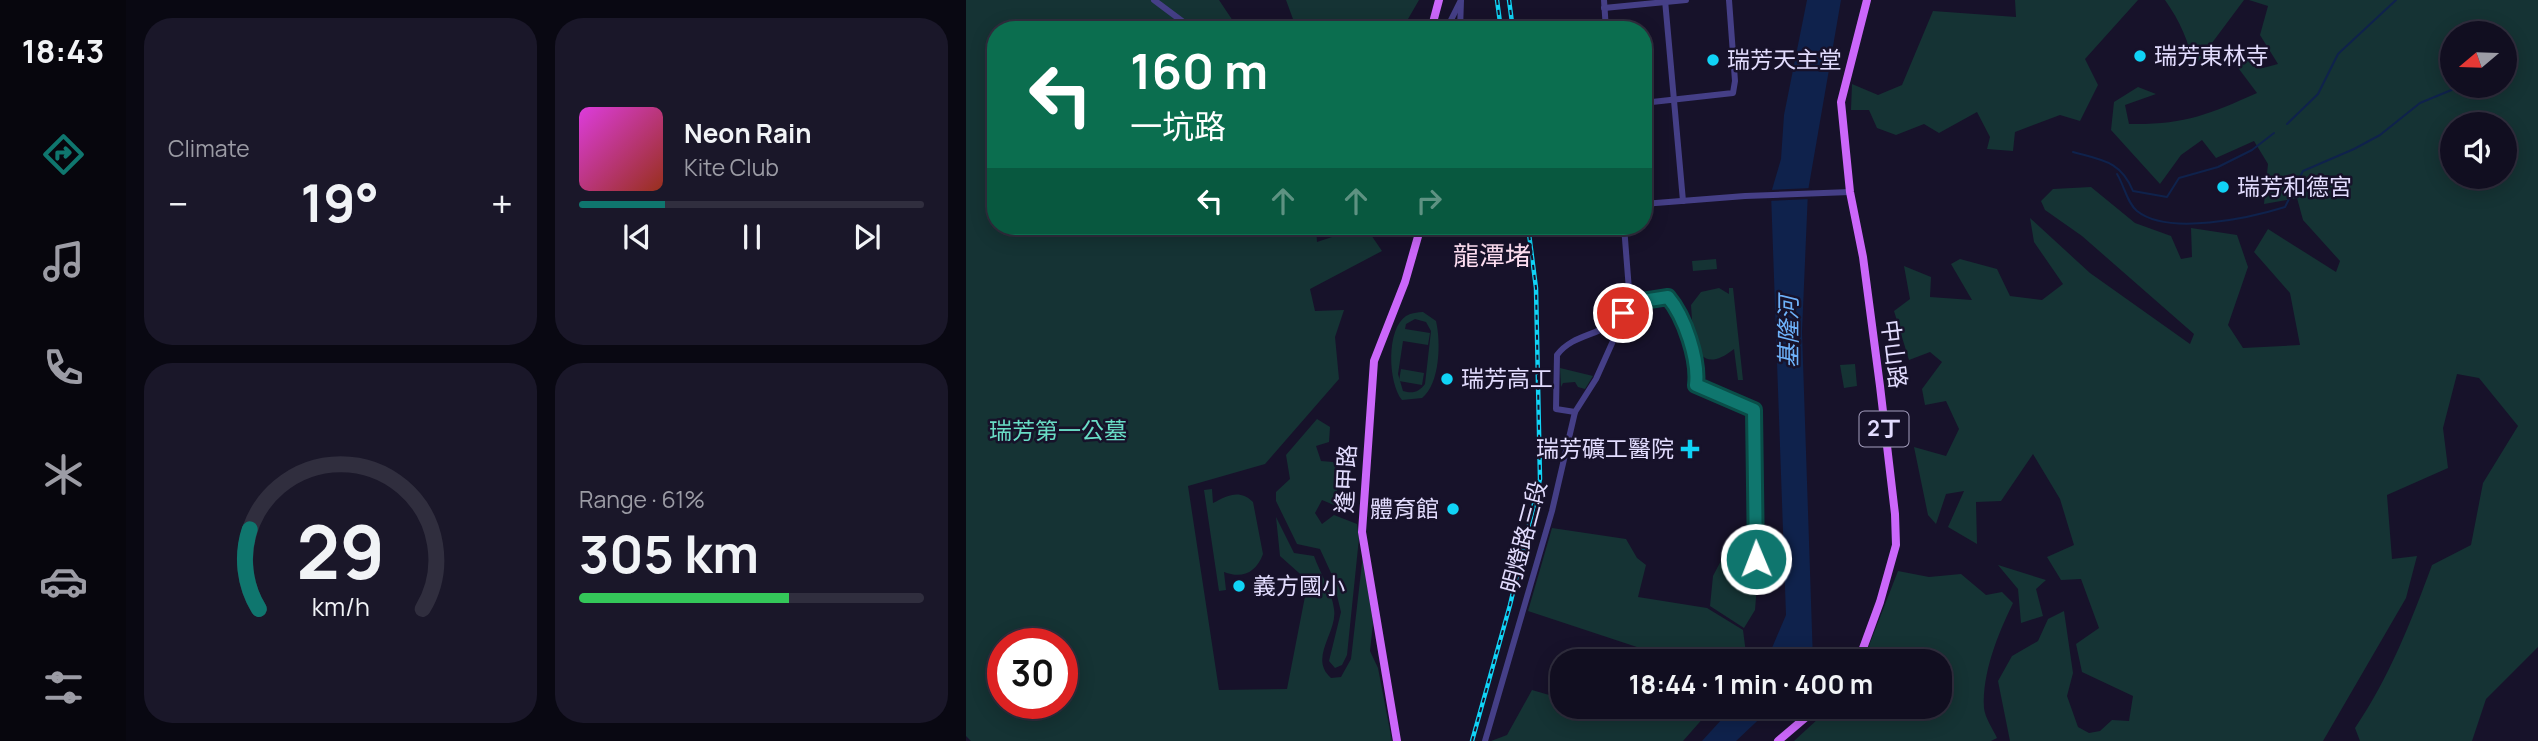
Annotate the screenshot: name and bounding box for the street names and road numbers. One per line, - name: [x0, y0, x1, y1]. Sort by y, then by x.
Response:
- street label: 中山路: [1875, 318, 1915, 390]
- road number: 2丁: [1860, 412, 1908, 446]
- street label: 逢甲路: [1327, 444, 1363, 514]
- street label: 明燈路三段: [1493, 477, 1553, 596]

